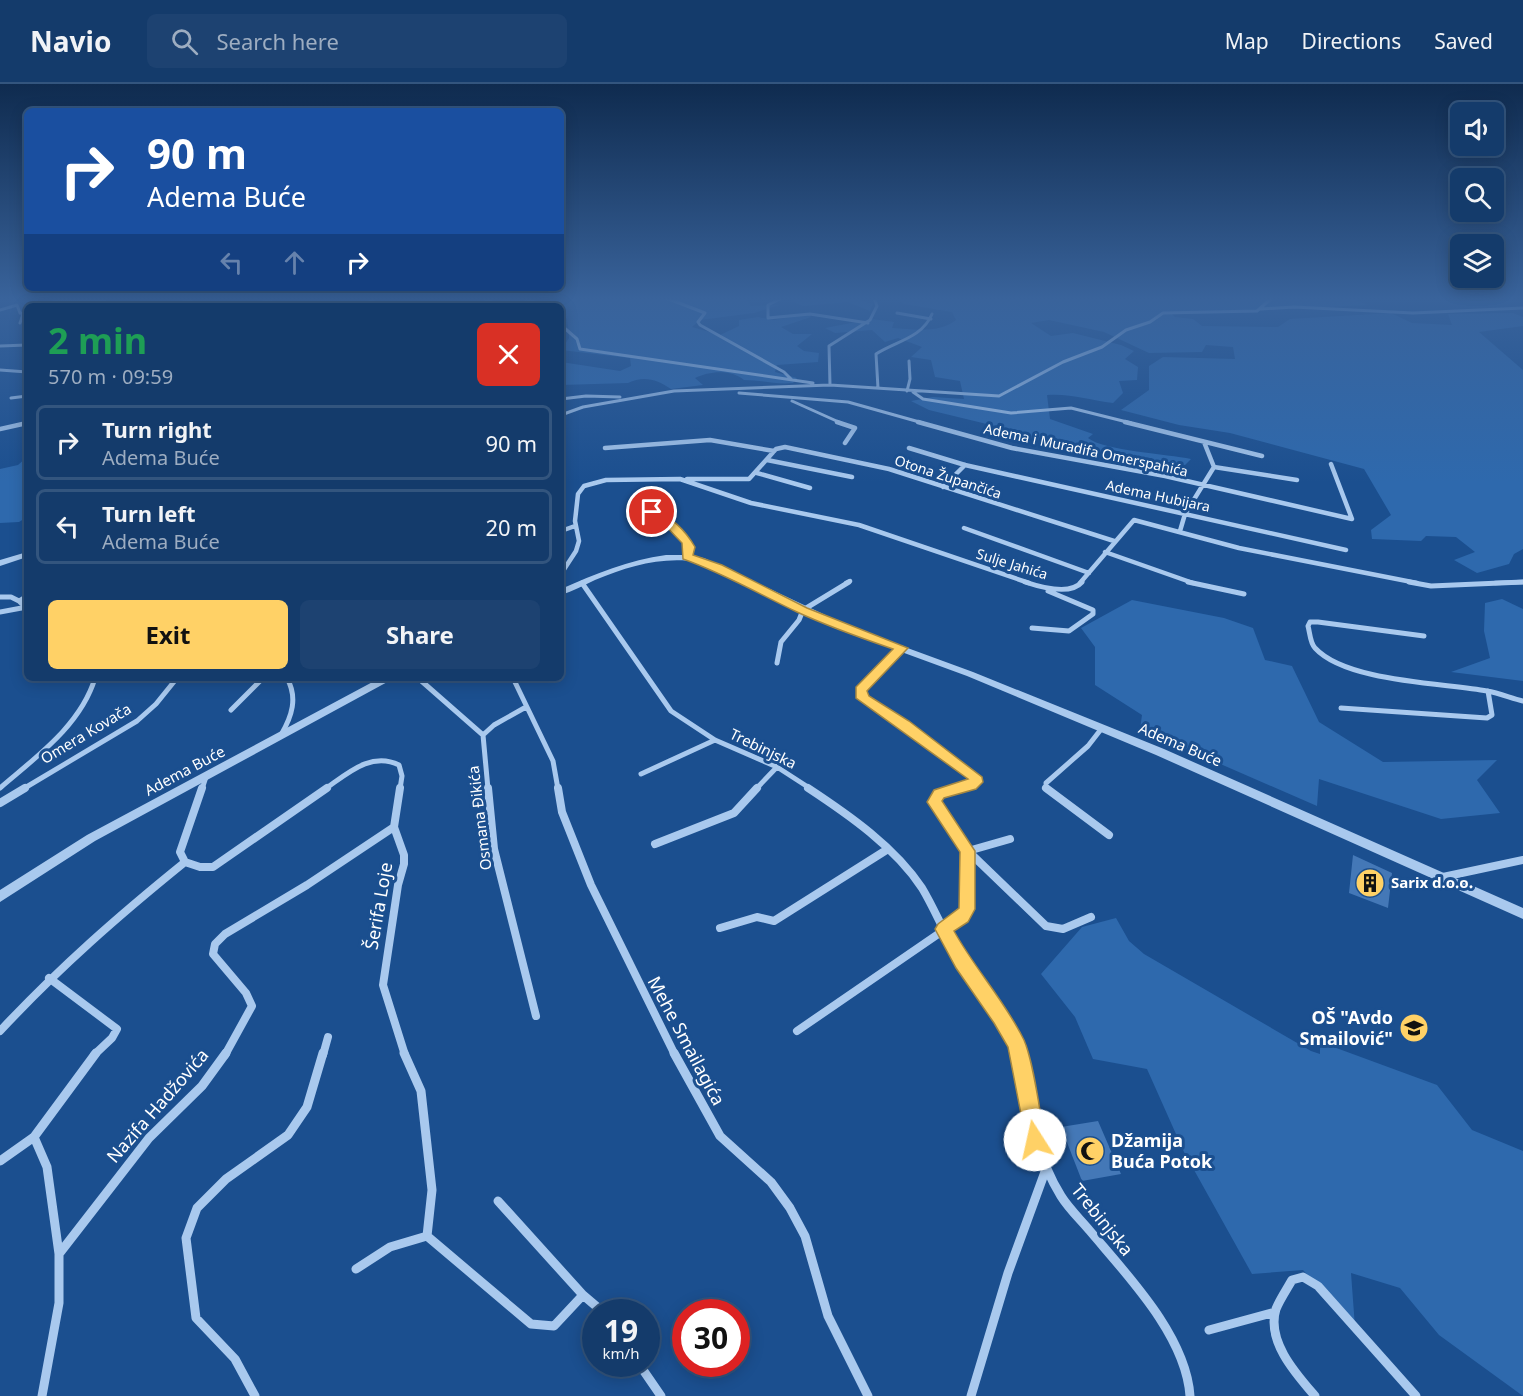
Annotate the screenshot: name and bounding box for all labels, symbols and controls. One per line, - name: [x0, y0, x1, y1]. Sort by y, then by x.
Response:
- search box: [147, 14, 567, 68]
- text: Navio: [30, 22, 111, 60]
- icon: search: [168, 25, 201, 58]
- text: Search here: [216, 26, 339, 56]
- text: Map: [1225, 27, 1269, 55]
- text: Directions: [1302, 27, 1401, 55]
- text: Saved: [1434, 27, 1493, 55]
- map controls: [1450, 102, 1504, 288]
- button: sound: [1450, 102, 1504, 156]
- text: 90 m: [147, 124, 247, 181]
- icon: right: [48, 132, 126, 210]
- button: search: [1450, 168, 1504, 222]
- text: Adema Buće: [147, 178, 306, 215]
- button: layers: [1450, 234, 1504, 288]
- icon: left: [215, 246, 248, 279]
- icon: ahead: [278, 246, 311, 279]
- icon: right: [341, 246, 374, 279]
- text: 2 min: [48, 316, 147, 365]
- button: close: [477, 323, 540, 386]
- text: 570 m · 09:59: [48, 363, 173, 390]
- text: Turn right: [102, 414, 212, 444]
- street label: Adema i Muradifa Omerspahića: [982, 419, 1190, 480]
- icon: right: [51, 426, 84, 459]
- text: 90 m: [486, 428, 537, 458]
- text: Adema Buće: [102, 444, 220, 471]
- street label: Otona Župančića: [892, 450, 1004, 503]
- street label: Adema Hubijara: [1104, 475, 1212, 516]
- pin: [626, 486, 677, 537]
- icon: arrive: [635, 495, 668, 528]
- text: Turn left: [102, 498, 196, 528]
- icon: left: [51, 510, 84, 543]
- text: 20 m: [486, 512, 537, 542]
- text: Adema Buće: [102, 528, 220, 555]
- street label: Sulje Jahića: [974, 544, 1050, 583]
- button: Exit: [48, 600, 288, 669]
- button: Share: [300, 600, 540, 669]
- street label: Omera Kovača: [37, 698, 134, 768]
- street label: Adema Buće: [1136, 718, 1225, 771]
- street label: Trebinjska: [727, 723, 800, 773]
- street label: Adema Buće: [141, 741, 228, 800]
- street label: Osmana Đikića: [463, 765, 495, 872]
- street label: Šerifa Loje: [359, 860, 397, 951]
- building icon: Sarix d.o.o.: [1354, 867, 1386, 899]
- place label: Sarix d.o.o.: [1391, 872, 1473, 892]
- street label: Mehe Smailagića: [643, 972, 731, 1109]
- place label: OŠ "Avdo Smailović": [1300, 1005, 1393, 1050]
- school or university icon: OŠ "Avdo Smailović": [1398, 1012, 1430, 1044]
- street label: Nazifa Hadžovića: [101, 1043, 213, 1168]
- position arrow: [1003, 1108, 1067, 1172]
- place label: Džamija Buća Potok: [1111, 1128, 1213, 1173]
- mosque icon: Džamija Buća Potok: [1074, 1135, 1106, 1167]
- street label: Trebinjska: [1066, 1178, 1139, 1260]
- speed limit sign: 30: [672, 1299, 750, 1377]
- text: 19: [604, 1310, 638, 1351]
- text: km/h: [603, 1343, 639, 1363]

